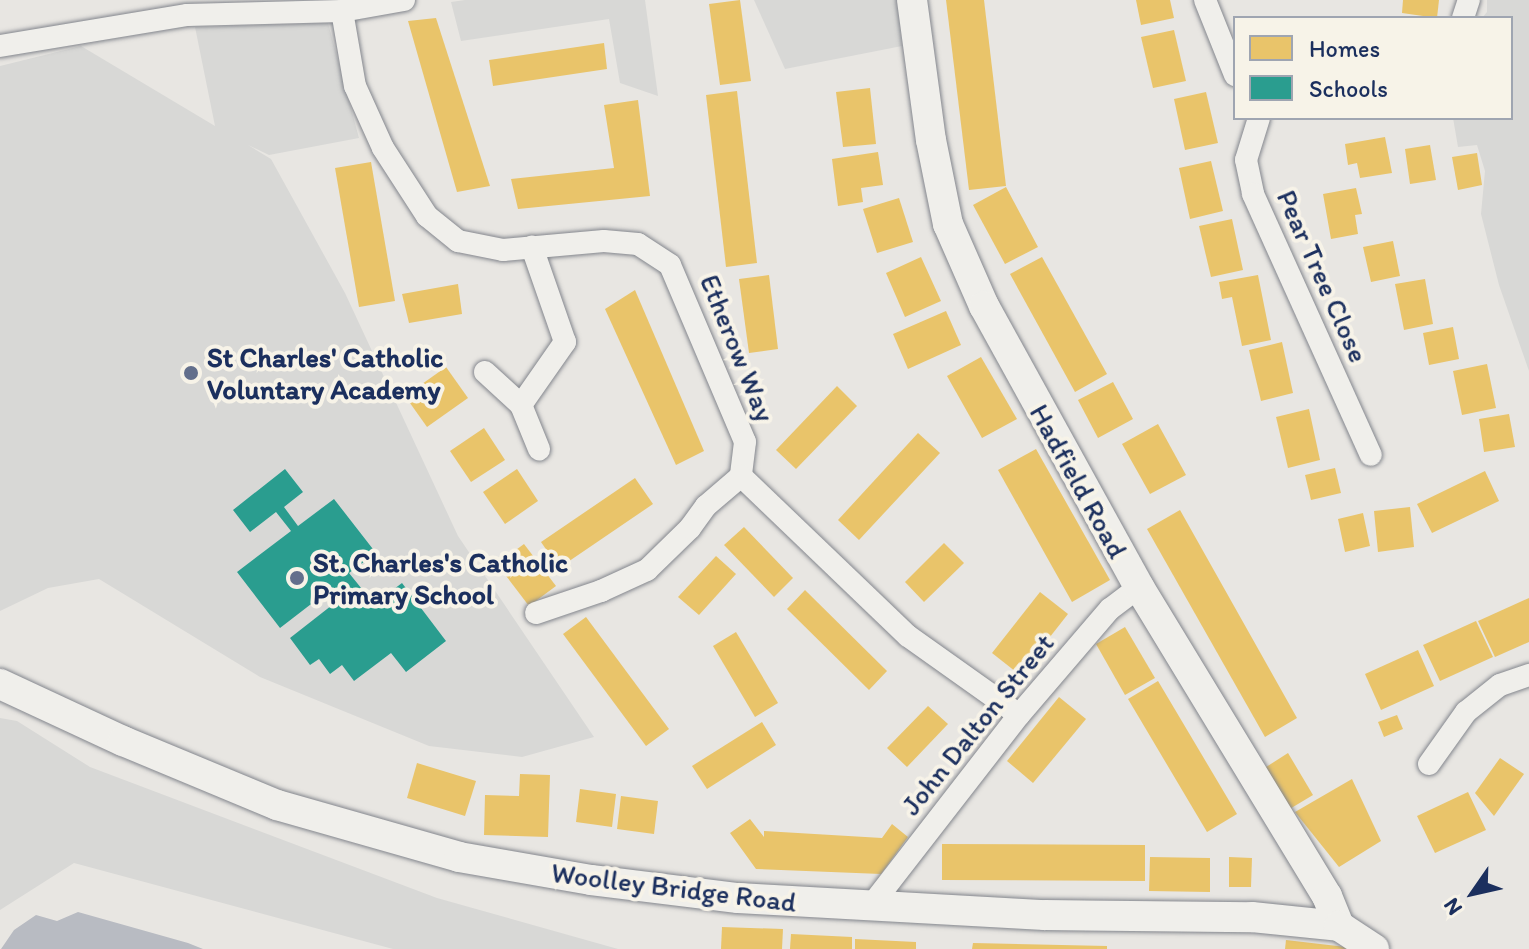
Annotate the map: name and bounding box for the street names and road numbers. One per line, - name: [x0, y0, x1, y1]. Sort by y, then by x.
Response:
- street label: Pear Tree Close: [1270, 185, 1376, 367]
- street label: Etherow Way: [693, 270, 783, 426]
- street label: Hadfield Road: [1023, 398, 1135, 564]
- street label: John Dalton Street: [893, 626, 1061, 822]
- street label: Woolley Bridge Road: [550, 855, 798, 919]

